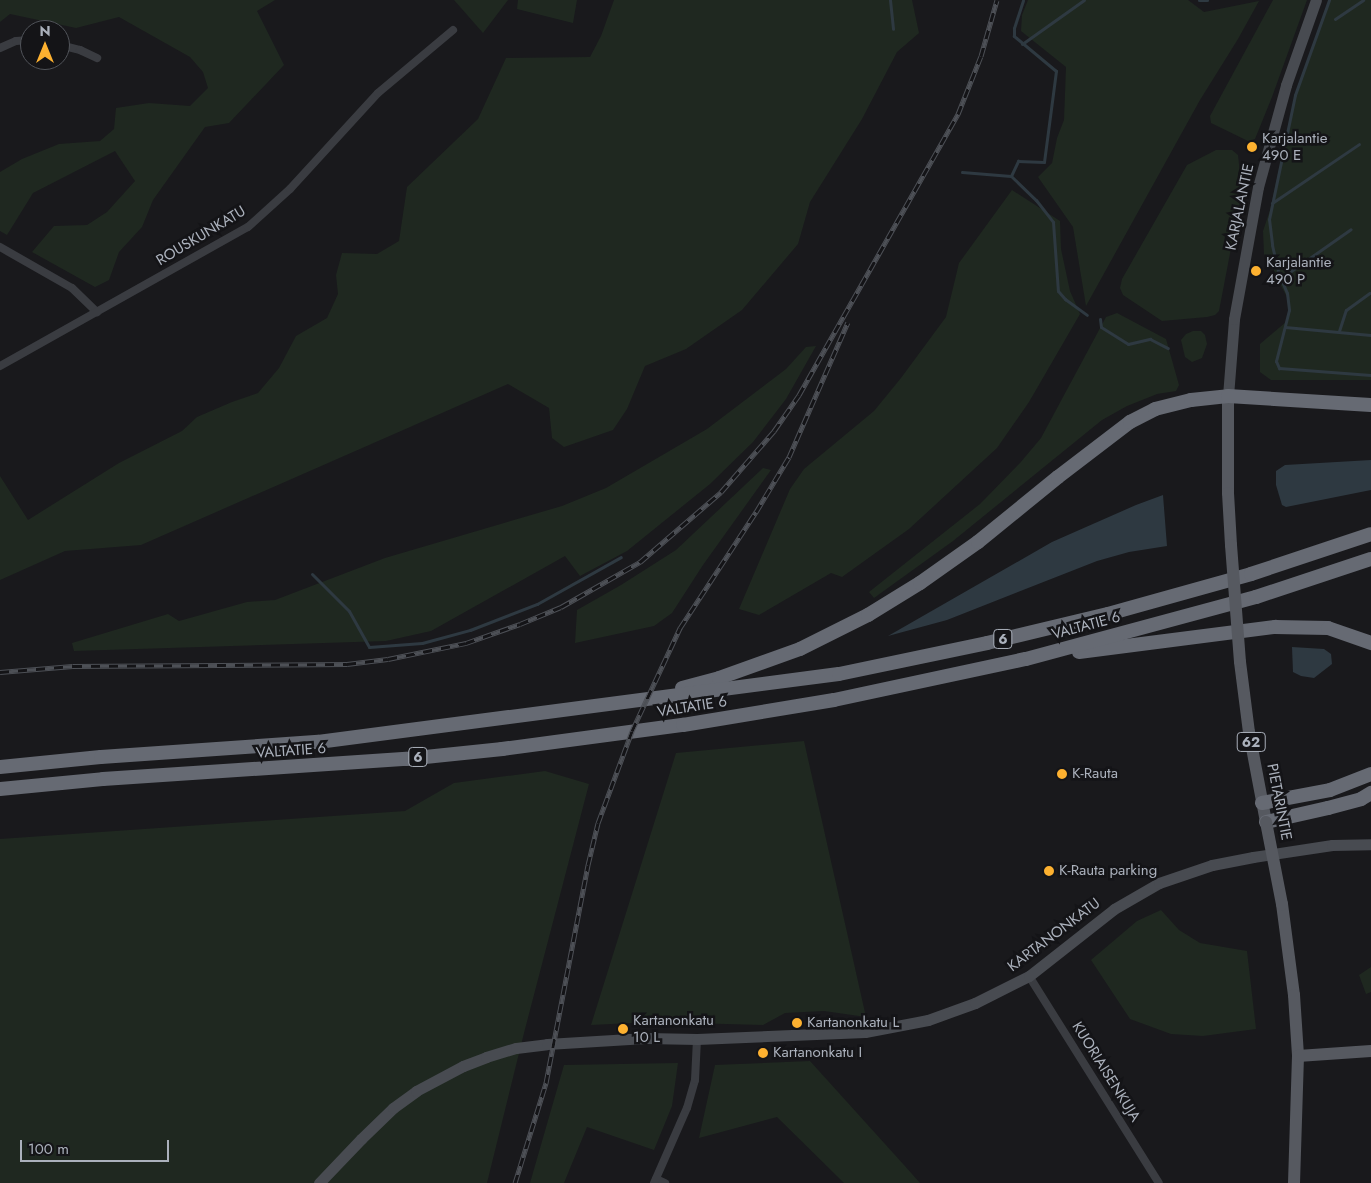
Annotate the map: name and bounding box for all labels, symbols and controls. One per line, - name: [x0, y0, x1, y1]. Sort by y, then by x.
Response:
- north arrow: [20, 20, 70, 70]
- text: N: [39, 21, 51, 41]
- place label: Karjalantie 490 E: [1262, 129, 1328, 164]
- marker: Karjalantie 490 E: [1246, 141, 1258, 153]
- street label: KARJALANTIE: [1222, 162, 1258, 252]
- street label: ROUSKUNKATU: [153, 202, 249, 270]
- place label: Karjalantie 490 P: [1266, 253, 1332, 288]
- marker: Karjalantie 490 P: [1250, 265, 1262, 277]
- street label: VALTATIE 6: [1050, 608, 1122, 644]
- road number: 6: [993, 628, 1013, 650]
- street label: VALTATIE 6: [656, 693, 728, 721]
- road number: 62: [1236, 730, 1266, 754]
- street label: VALTATIE 6: [255, 740, 327, 762]
- road number: 6: [408, 746, 428, 769]
- street label: PIETARINTIE: [1263, 762, 1295, 842]
- place label: K-Rauta: [1072, 765, 1118, 783]
- marker: K-Rauta: [1056, 768, 1068, 780]
- place label: K-Rauta parking: [1059, 862, 1157, 880]
- marker: K-Rauta parking: [1043, 865, 1055, 877]
- street label: KARTANONKATU: [1004, 894, 1104, 976]
- place label: Kartanonkatu 10 L: [633, 1011, 714, 1046]
- place label: Kartanonkatu L: [807, 1014, 899, 1032]
- marker: Kartanonkatu L: [791, 1017, 803, 1029]
- street label: KUORIAISENKUJA: [1068, 1019, 1144, 1125]
- marker: Kartanonkatu 10 L: [617, 1023, 629, 1035]
- place label: Kartanonkatu I: [773, 1044, 862, 1062]
- marker: Kartanonkatu I: [757, 1047, 769, 1059]
- scale bar: [22, 1130, 171, 1162]
- text: 100 m: [28, 1138, 69, 1160]

